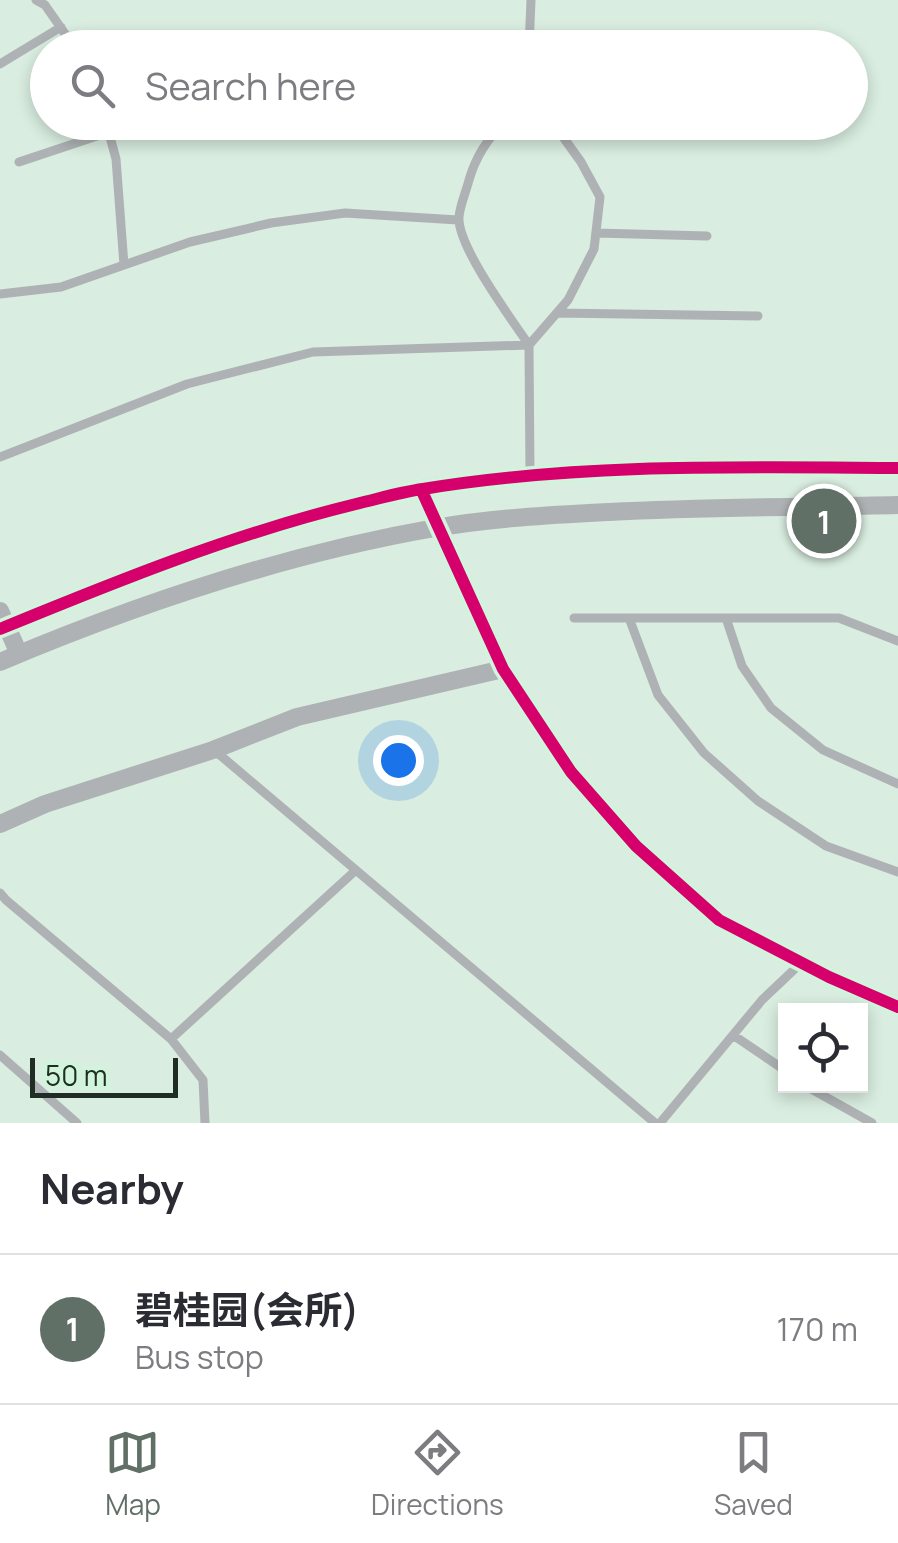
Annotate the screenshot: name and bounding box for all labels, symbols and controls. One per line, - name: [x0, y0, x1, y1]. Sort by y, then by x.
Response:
- search box: [30, 30, 868, 140]
- icon: search: [65, 58, 120, 113]
- text: Search here: [145, 59, 356, 111]
- pin: 1: [792, 484, 856, 558]
- your location: [373, 735, 424, 786]
- map controls: [778, 1003, 868, 1093]
- button: locate: [778, 1003, 868, 1093]
- scale bar: [30, 1053, 178, 1098]
- text: 50 m: [45, 1056, 108, 1094]
- text: Nearby: [40, 1159, 184, 1217]
- text: 碧桂园(会所): [135, 1283, 359, 1335]
- text: 1: [65, 1307, 80, 1351]
- text: 170 m: [776, 1307, 858, 1351]
- text: Bus stop: [135, 1335, 264, 1379]
- tab: Map: [105, 1425, 161, 1523]
- tab: Directions: [371, 1425, 504, 1523]
- tab: Saved: [714, 1425, 793, 1523]

